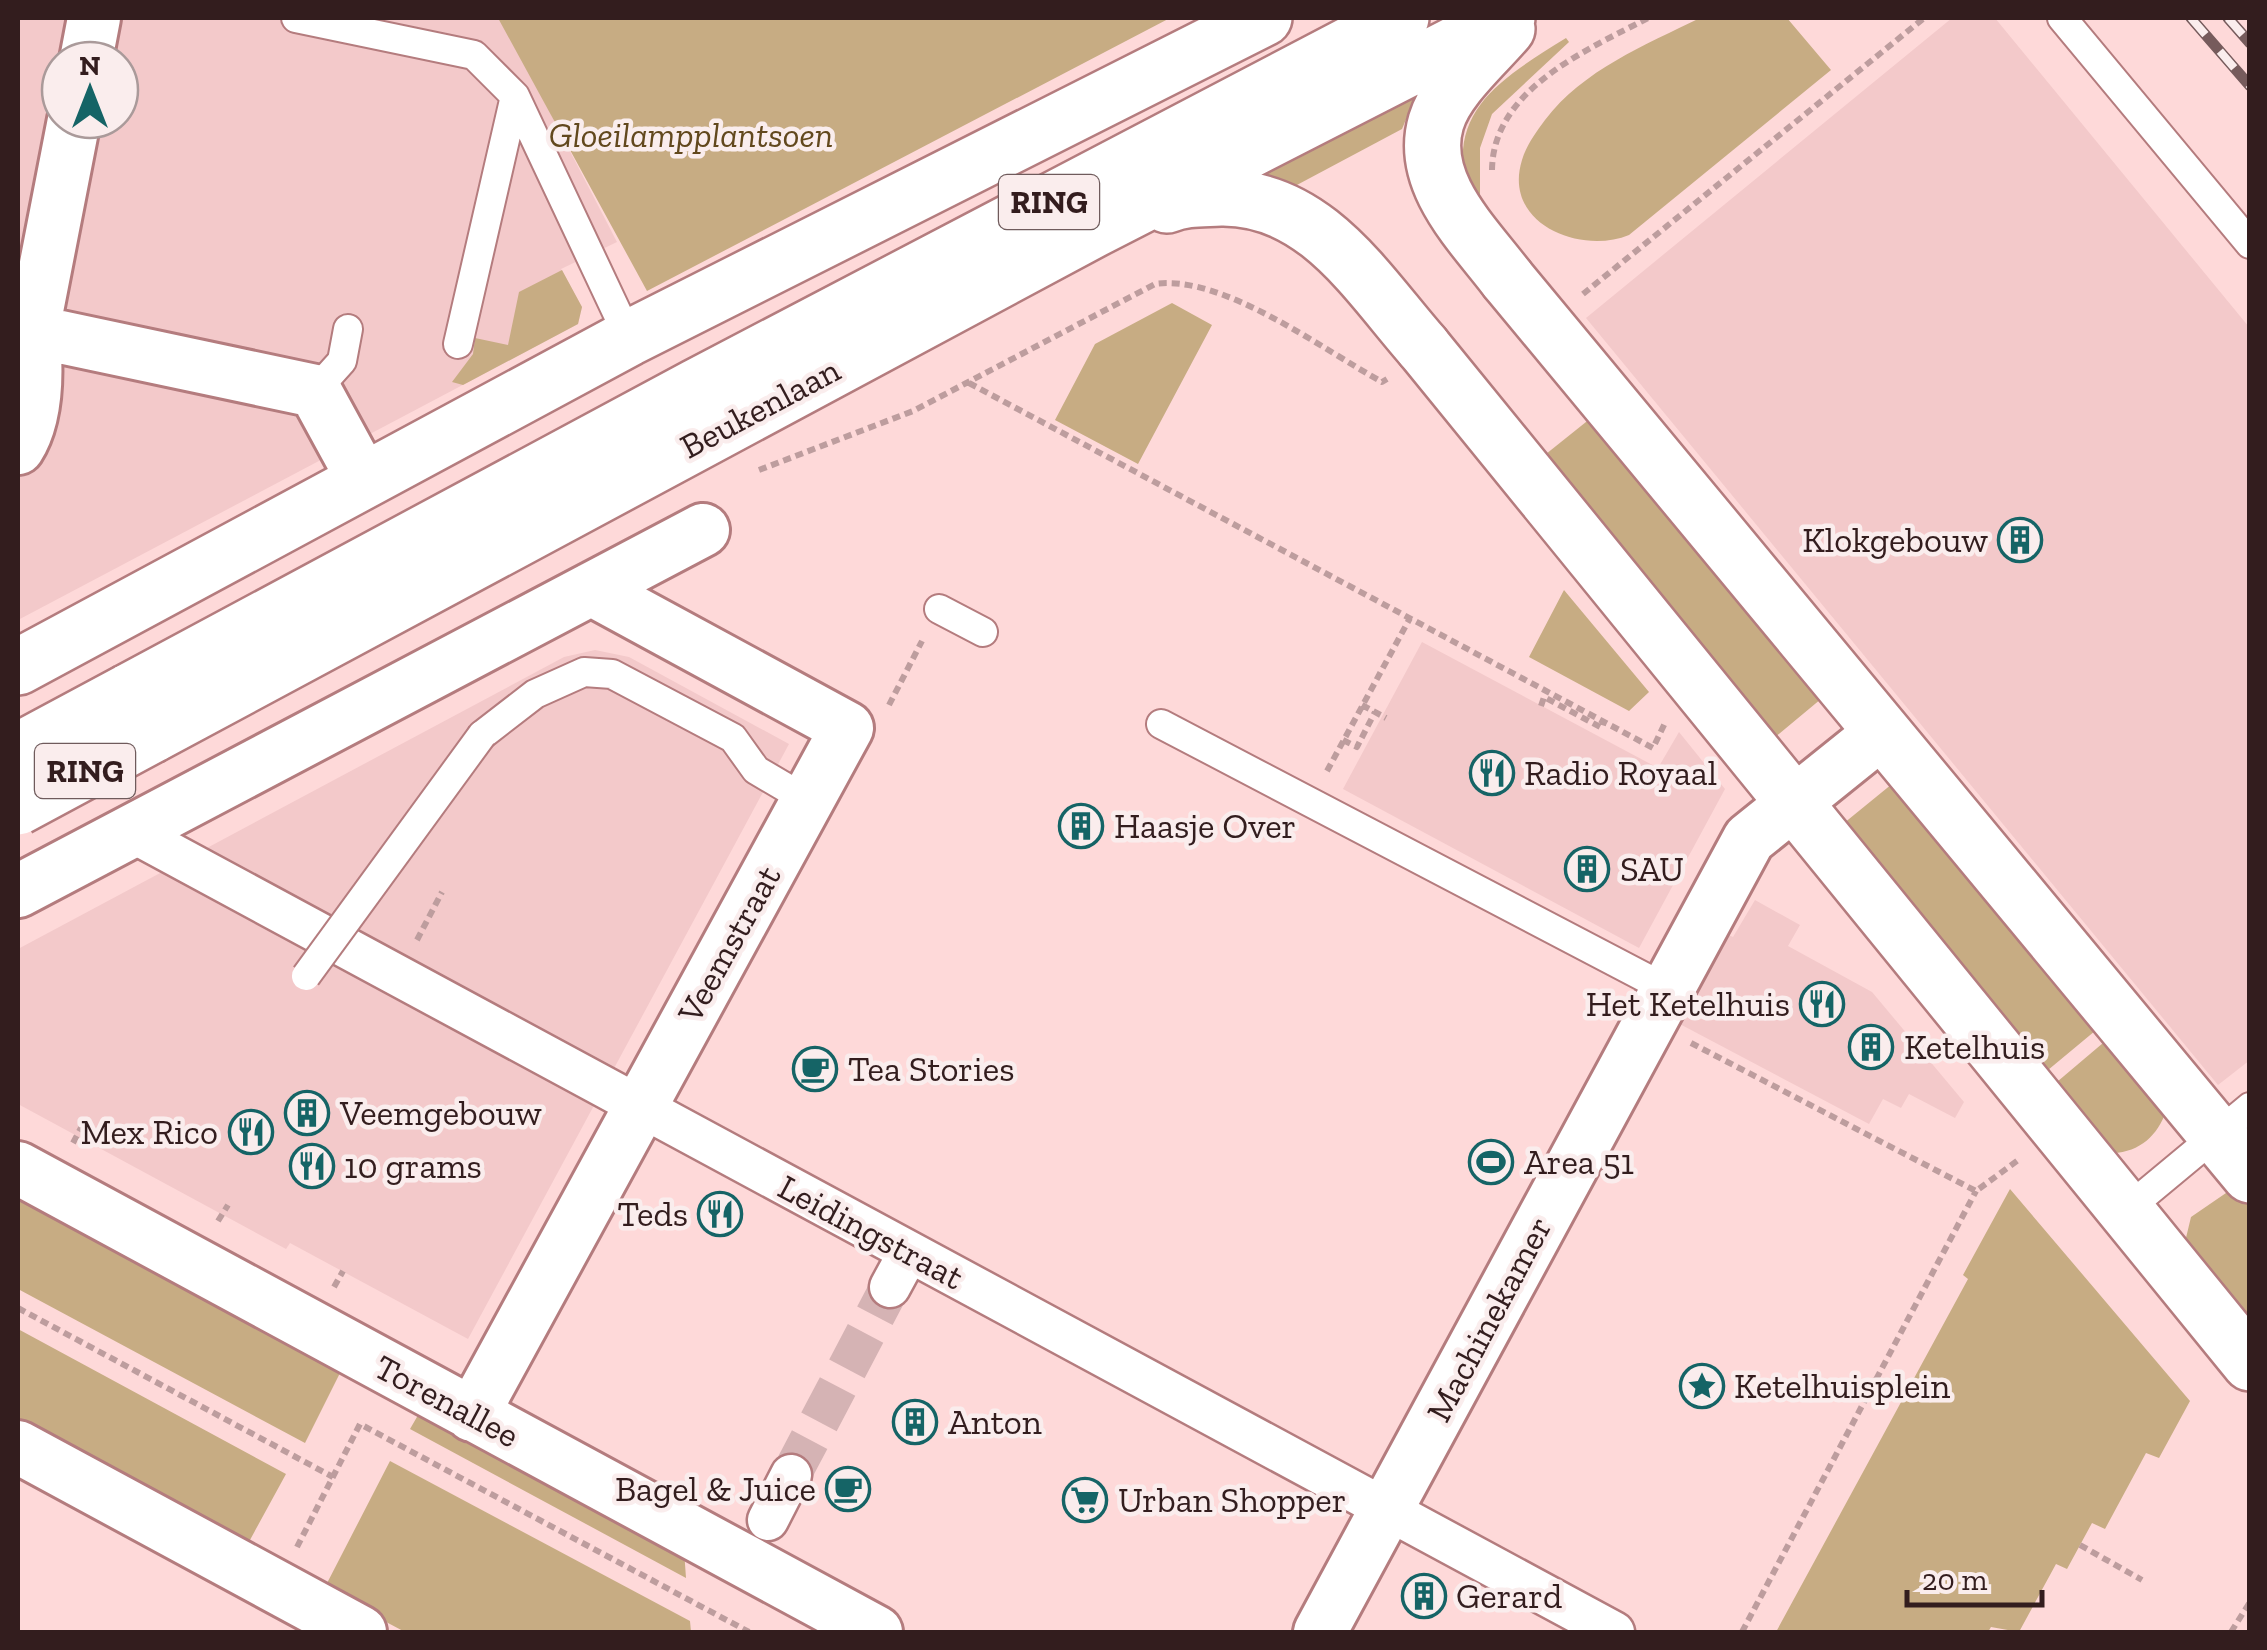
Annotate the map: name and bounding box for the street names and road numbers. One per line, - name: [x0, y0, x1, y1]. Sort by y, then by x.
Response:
- road number: RING: [999, 175, 1099, 229]
- street label: Beukenlaan: [673, 348, 847, 468]
- road number: RING: [35, 744, 135, 798]
- street label: Veemstraat: [668, 858, 789, 1031]
- street label: Leidingstraat: [771, 1166, 971, 1298]
- street label: Machinekamer: [1417, 1209, 1561, 1429]
- street label: Torenallee: [368, 1346, 526, 1456]

